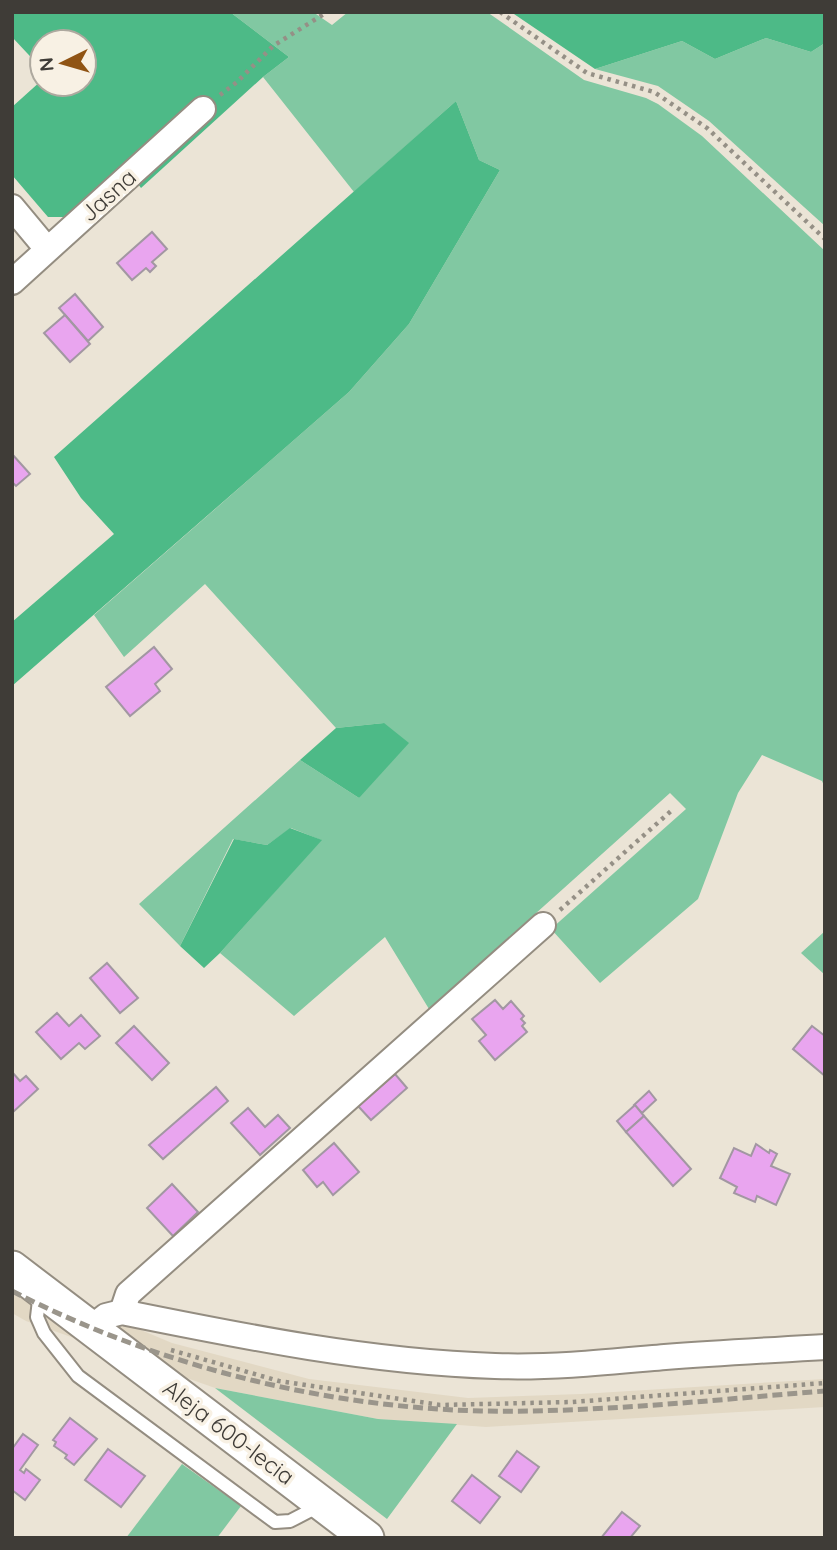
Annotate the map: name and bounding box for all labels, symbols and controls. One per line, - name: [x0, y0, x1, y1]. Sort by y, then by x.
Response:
- north arrow: [28, 28, 98, 98]
- text: N: [34, 56, 59, 72]
- street label: Jasna: [74, 162, 142, 228]
- street label: Aleja 600-lecia: [158, 1373, 300, 1491]

